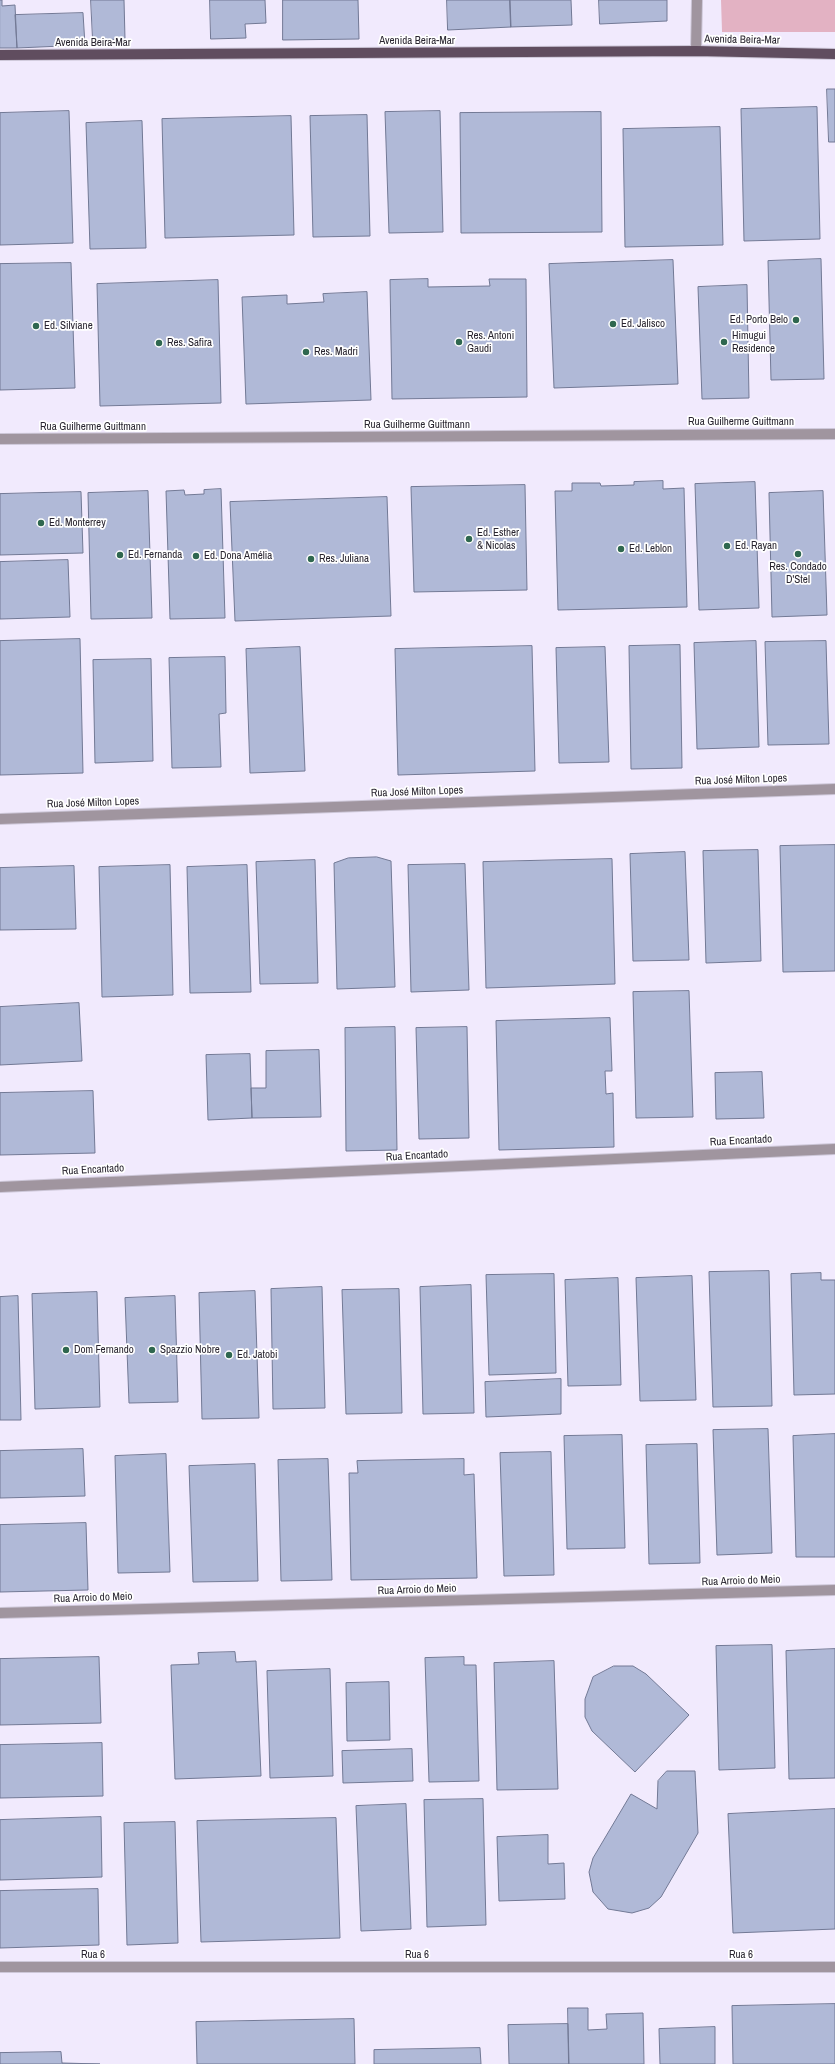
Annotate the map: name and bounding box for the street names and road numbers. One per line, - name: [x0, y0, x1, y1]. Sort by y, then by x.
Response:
- street label: Avenida Beira-Mar: [704, 33, 780, 47]
- street label: Avenida Beira-Mar: [379, 34, 455, 48]
- street label: Avenida Beira-Mar: [55, 36, 131, 50]
- street label: Rua Guilherme Guittmann: [688, 415, 794, 429]
- street label: Rua Guilherme Guittmann: [364, 418, 470, 432]
- street label: Rua Guilherme Guittmann: [40, 420, 146, 434]
- street label: Rua José Milton Lopes: [695, 772, 787, 788]
- street label: Rua José Milton Lopes: [371, 784, 463, 800]
- street label: Rua José Milton Lopes: [47, 795, 139, 811]
- street label: Rua Encantado: [710, 1133, 772, 1149]
- street label: Rua Encantado: [386, 1148, 448, 1164]
- street label: Rua Encantado: [62, 1162, 124, 1178]
- street label: Rua Arroio do Meio: [701, 1573, 781, 1589]
- street label: Rua Arroio do Meio: [377, 1582, 457, 1598]
- street label: Rua Arroio do Meio: [53, 1590, 133, 1606]
- street label: Rua 6: [81, 1948, 105, 1962]
- street label: Rua 6: [405, 1948, 429, 1962]
- street label: Rua 6: [729, 1948, 753, 1962]

